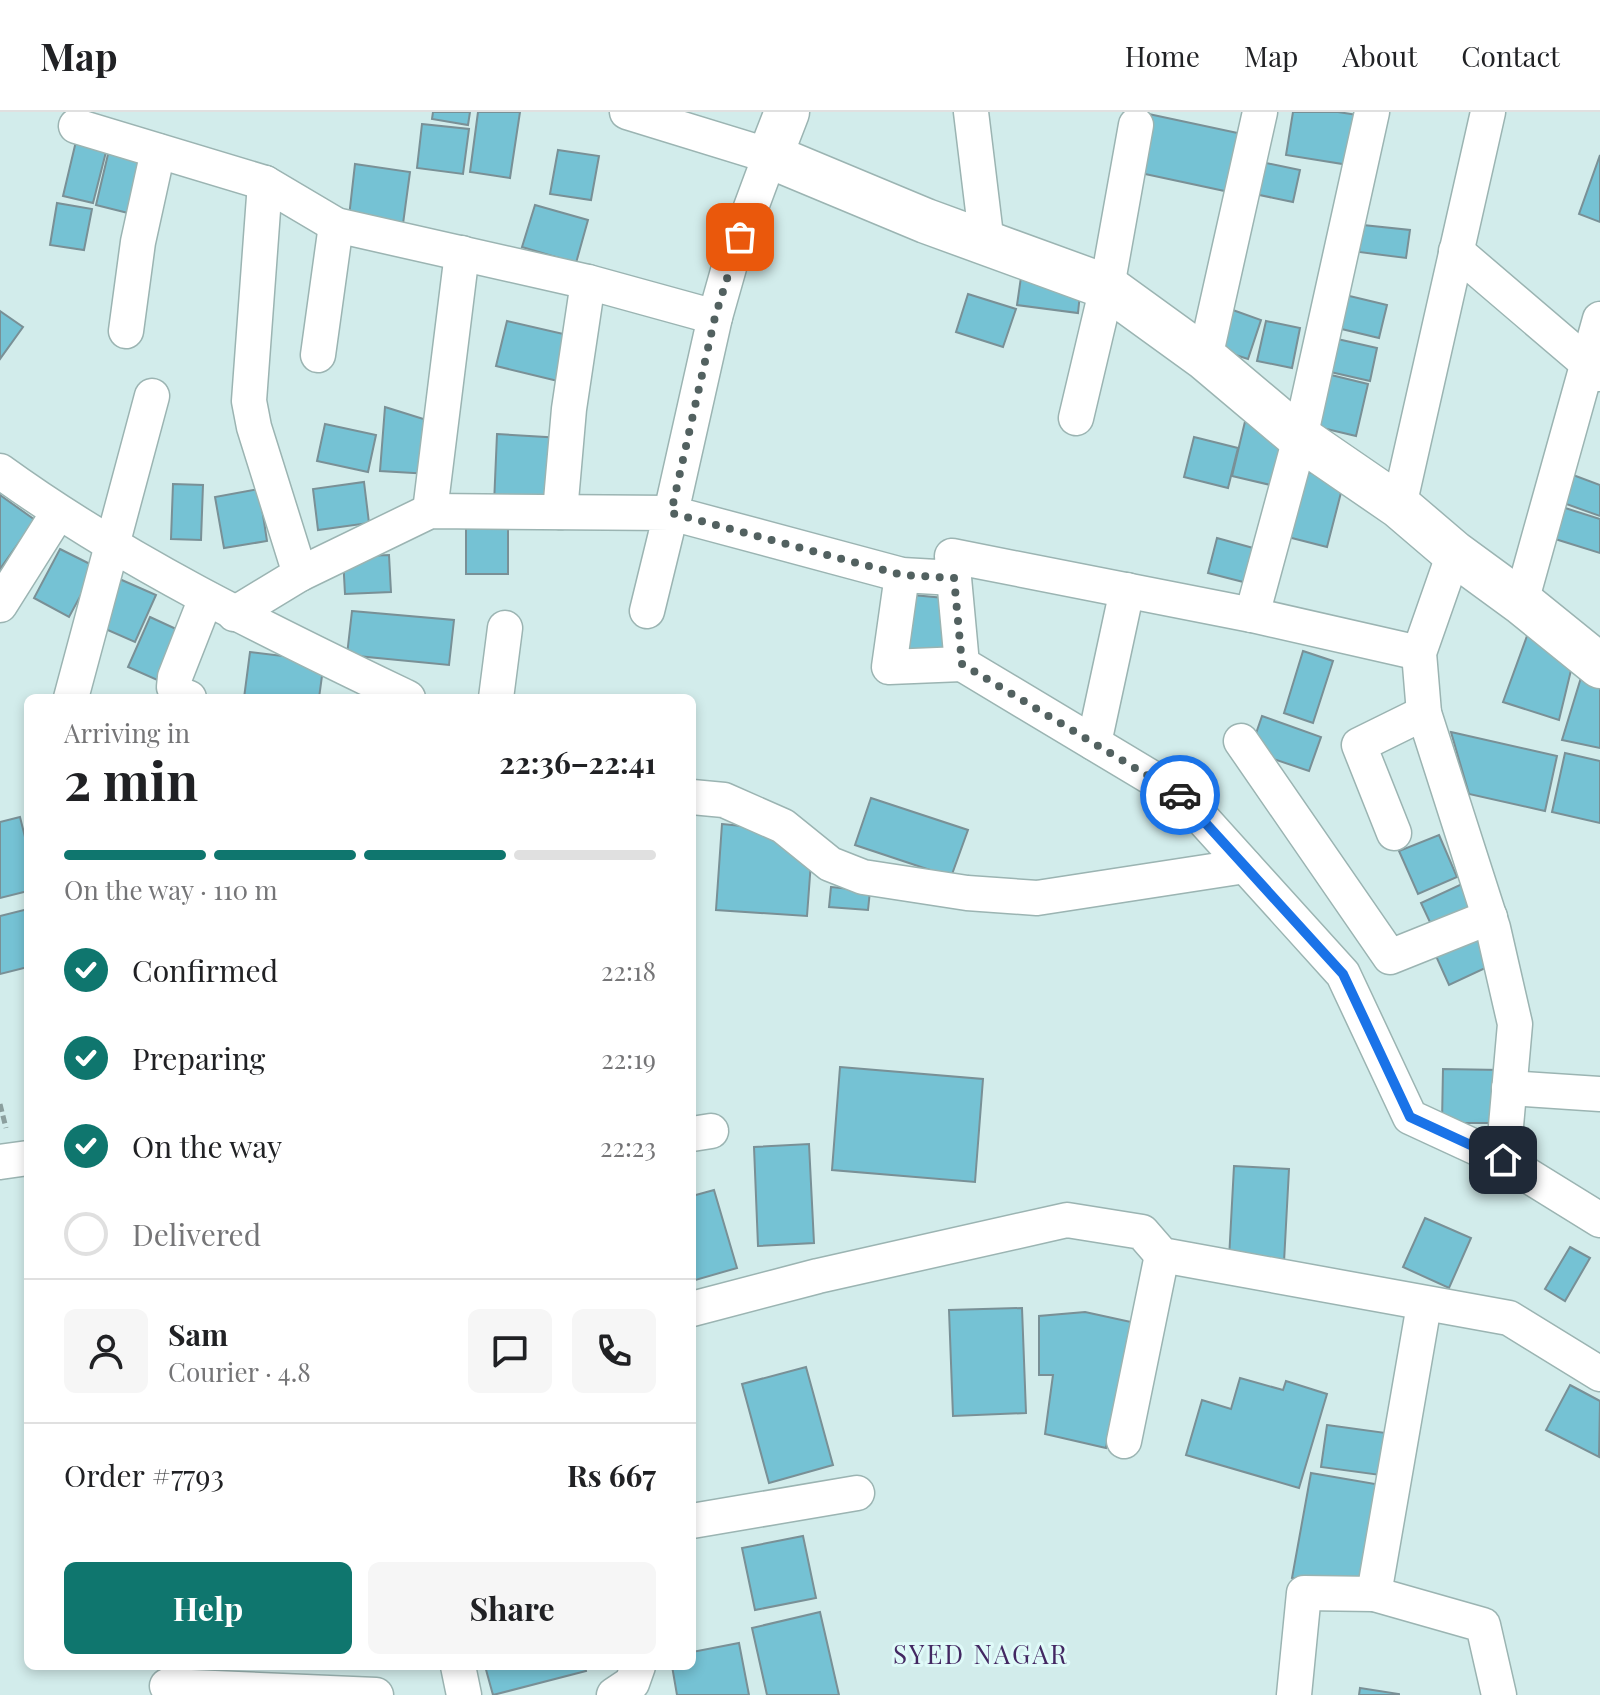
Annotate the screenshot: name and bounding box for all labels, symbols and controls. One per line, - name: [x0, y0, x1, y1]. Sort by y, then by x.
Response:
- text: Map: [40, 30, 117, 81]
- text: Home: [1125, 37, 1200, 74]
- text: Map: [1244, 37, 1298, 74]
- text: About: [1342, 37, 1417, 74]
- text: Contact: [1461, 37, 1560, 74]
- pin: [706, 203, 774, 271]
- icon: bag: [718, 215, 762, 259]
- text: Arriving in: [64, 715, 190, 750]
- text: 22:36–22:41: [499, 742, 656, 782]
- text: 2 min: [64, 745, 198, 814]
- courier: [1140, 755, 1220, 835]
- icon: car: [1158, 773, 1202, 817]
- text: On the way · 110 m: [64, 872, 278, 907]
- icon: check: [64, 948, 108, 992]
- text: Confirmed: [132, 950, 278, 990]
- text: 22:18: [601, 953, 656, 988]
- icon: check: [64, 1036, 108, 1080]
- text: Preparing: [132, 1038, 265, 1078]
- text: 22:19: [601, 1041, 656, 1076]
- icon: check: [64, 1124, 108, 1168]
- text: On the way: [132, 1126, 282, 1166]
- pin: [1469, 1126, 1537, 1194]
- text: 22:23: [600, 1129, 656, 1164]
- icon: home: [1481, 1138, 1525, 1182]
- text: Delivered: [132, 1214, 261, 1254]
- button: person: [64, 1309, 148, 1393]
- button: chat: [468, 1309, 552, 1393]
- button: phone: [572, 1309, 656, 1393]
- text: Sam: [168, 1314, 228, 1354]
- text: Courier · 4.8: [168, 1354, 311, 1389]
- text: Order #7793: [64, 1455, 224, 1495]
- text: Rs 667: [567, 1455, 656, 1495]
- button: Help: [64, 1562, 352, 1654]
- button: Share: [368, 1562, 656, 1654]
- district label: SYED NAGAR: [893, 1636, 1069, 1671]

